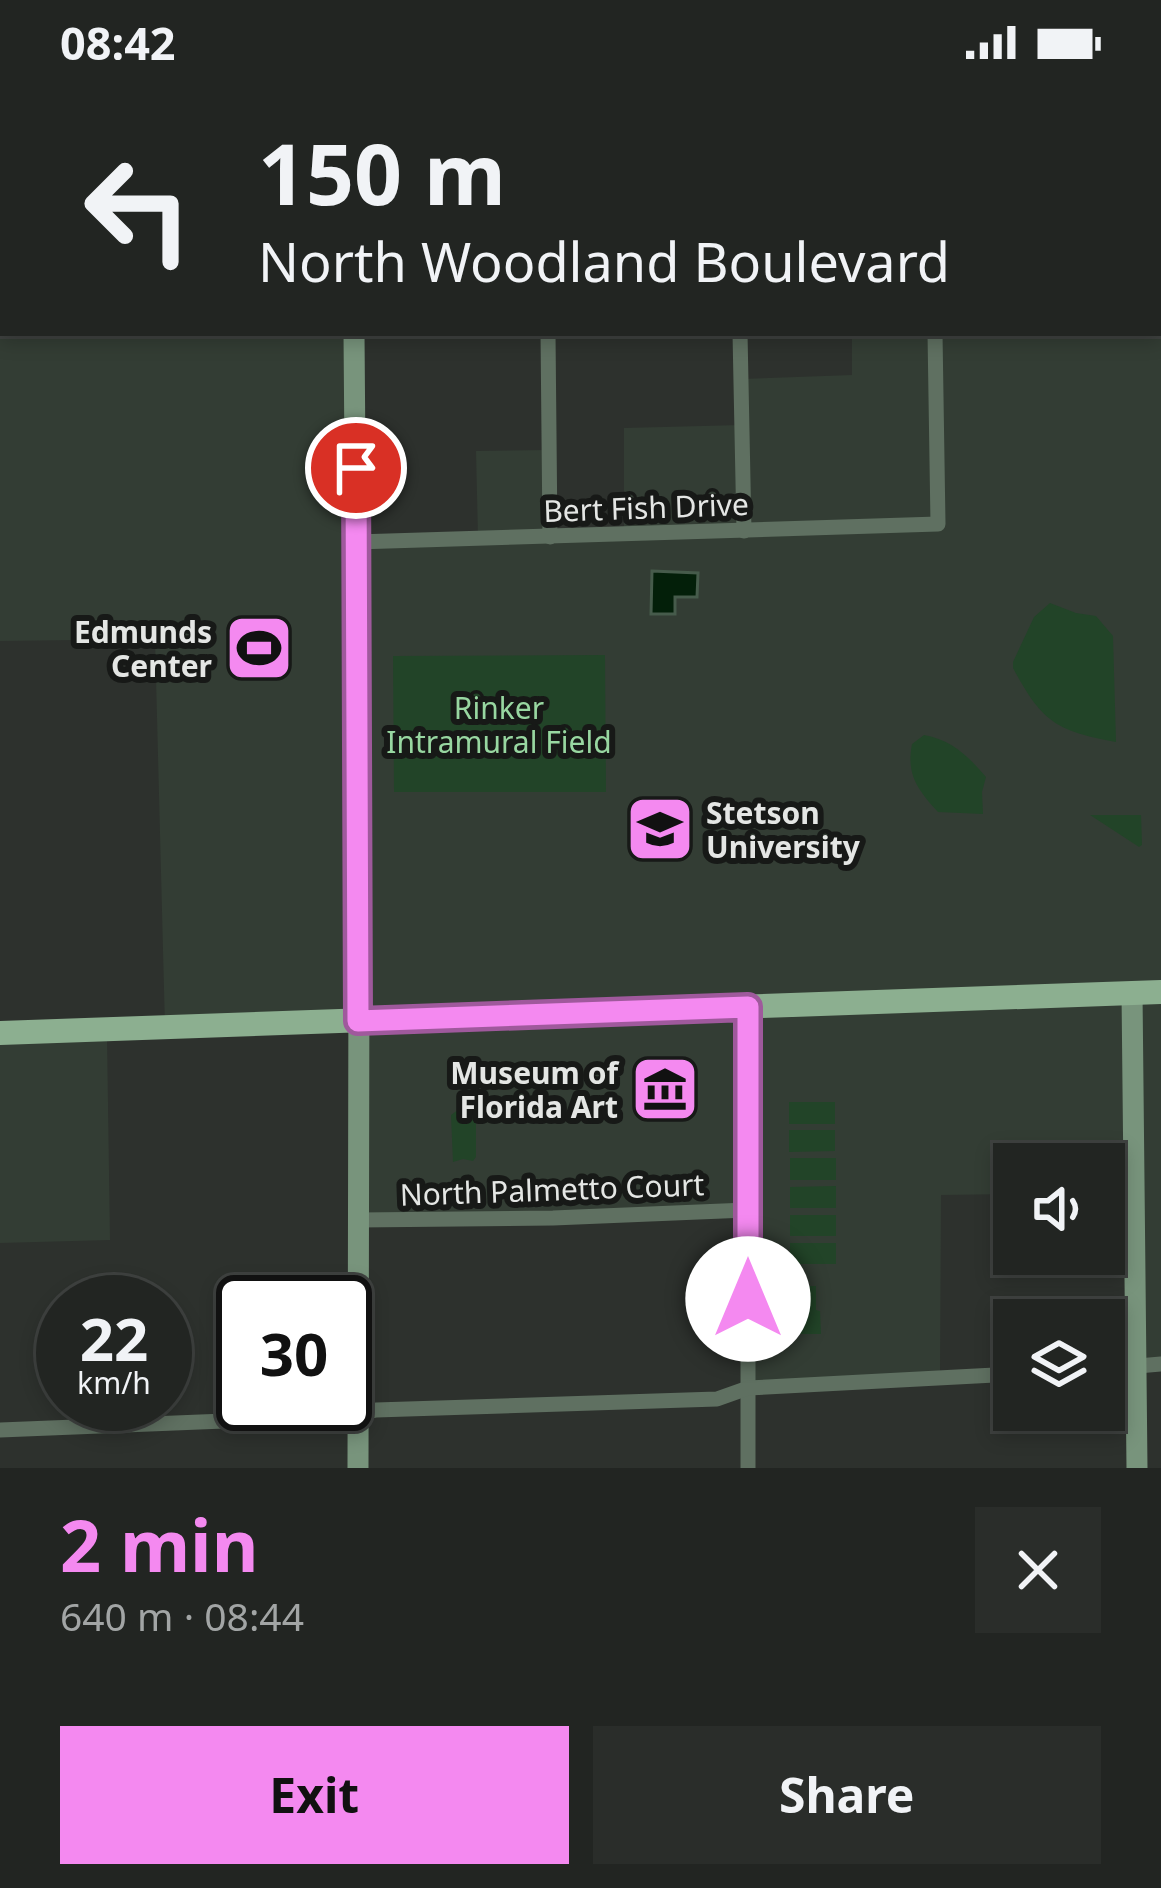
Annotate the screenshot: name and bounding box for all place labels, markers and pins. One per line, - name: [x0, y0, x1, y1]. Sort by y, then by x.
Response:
- pin: [305, 417, 407, 519]
- place label: Edmunds Center: [74, 611, 213, 686]
- sports icon: Edmunds Center: [224, 613, 294, 683]
- place label: Stetson University: [706, 792, 861, 867]
- school or university icon: Stetson University: [625, 794, 695, 864]
- place label: Museum of Florida Art: [450, 1052, 619, 1127]
- museum icon: Museum of Florida Art: [630, 1054, 700, 1124]

